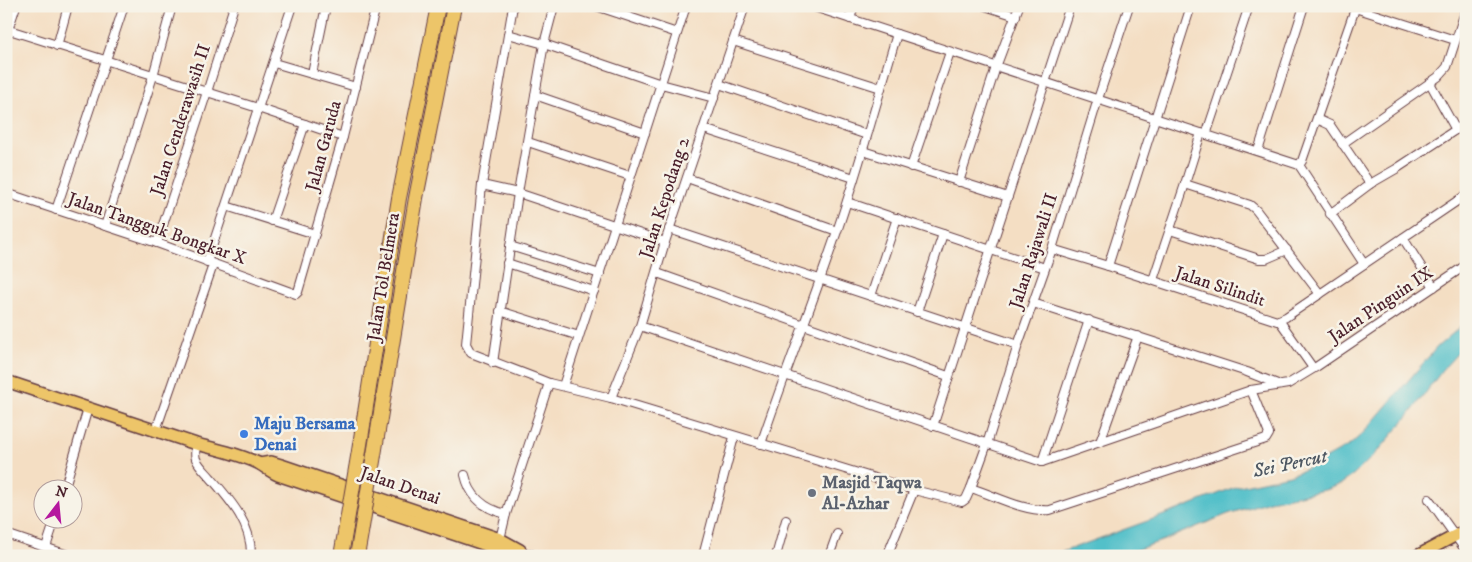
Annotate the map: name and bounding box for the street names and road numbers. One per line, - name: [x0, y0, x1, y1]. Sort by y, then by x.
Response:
- street label: Jalan Cenderawasih II: [145, 41, 216, 201]
- street label: Jalan Garuda: [301, 98, 347, 196]
- street label: Jalan Kepodang 2: [634, 135, 695, 263]
- street label: Jalan Tangguk Bongkar X: [63, 187, 249, 270]
- street label: Jalan Rajawali II: [1004, 190, 1063, 313]
- street label: Jalan Tol Belmera: [363, 211, 405, 345]
- street label: Jalan Silindit: [1170, 261, 1268, 312]
- street label: Jalan Pinguin IX: [1323, 262, 1437, 349]
- street label: Jalan Denai: [355, 461, 443, 510]

